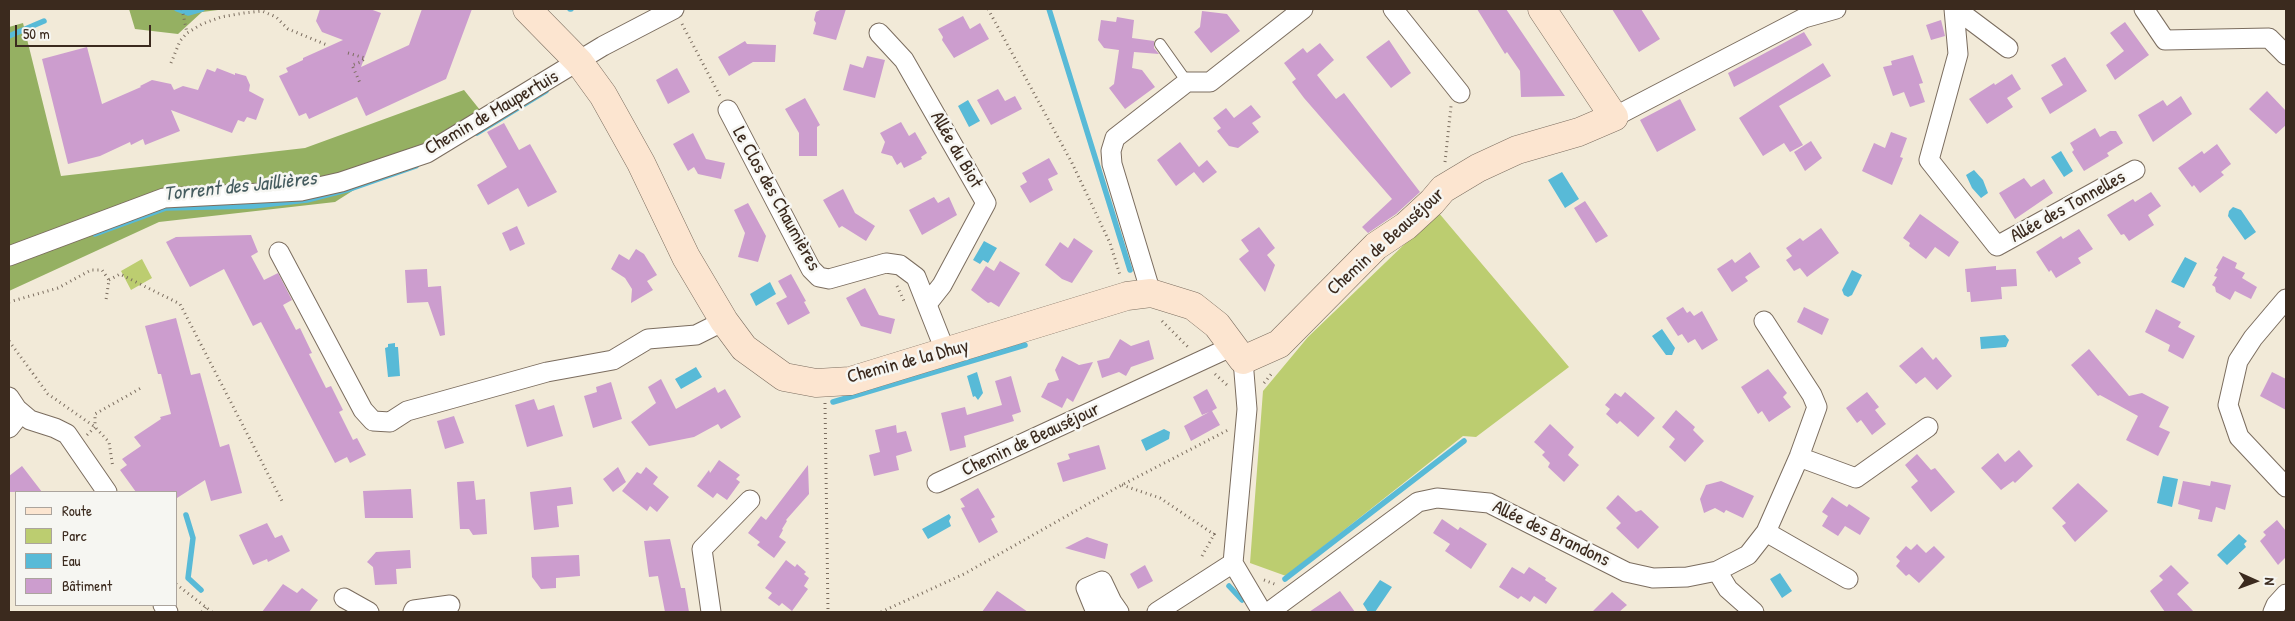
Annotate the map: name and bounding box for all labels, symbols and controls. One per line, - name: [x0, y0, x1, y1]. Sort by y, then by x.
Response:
- scale bar: [18, 15, 154, 47]
- text: 50 m: [23, 23, 50, 44]
- street label: Chemin de Maupertuis: [421, 66, 563, 160]
- street label: Allée du Biot: [925, 108, 987, 192]
- street label: Le Clos des Chaumières: [727, 123, 825, 275]
- street label: Allée des Tonnelles: [2007, 166, 2129, 248]
- water label: Torrent des Jaillières: [162, 167, 318, 207]
- street label: Chemin de Beauséjour: [1323, 183, 1449, 301]
- street label: Chemin de la Dhuy: [845, 335, 971, 389]
- street label: Chemin de Beauséjour: [958, 398, 1104, 482]
- legend: [15, 491, 178, 606]
- street label: Allée des Brandons: [1489, 496, 1613, 572]
- text: Route: [62, 500, 92, 521]
- text: Parc: [62, 525, 87, 546]
- text: Eau: [62, 550, 81, 571]
- north arrow: [2230, 556, 2280, 606]
- text: Bâtiment: [62, 575, 112, 596]
- text: N: [2261, 577, 2280, 586]

